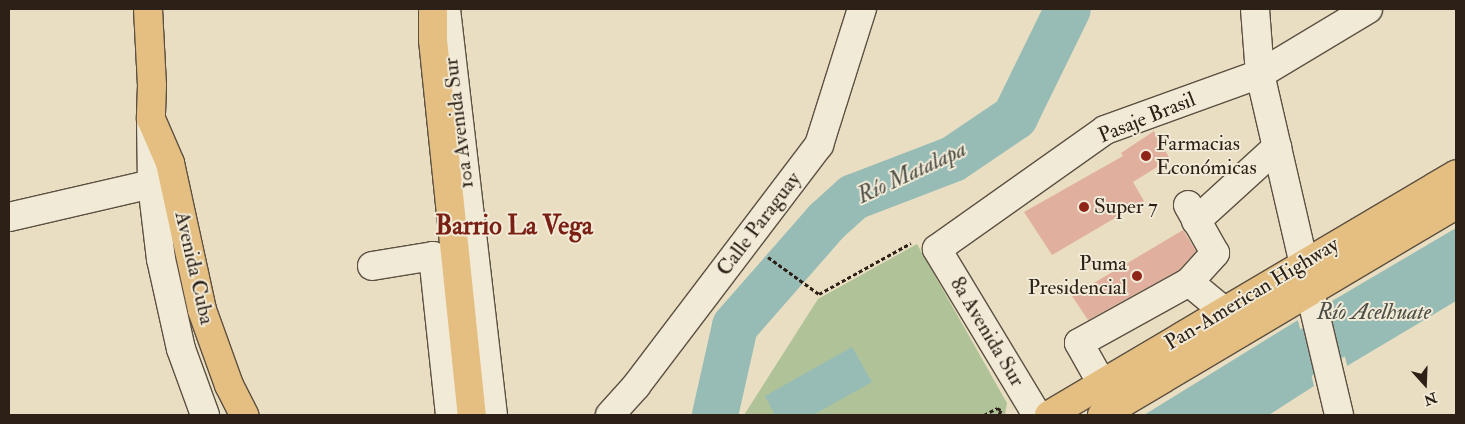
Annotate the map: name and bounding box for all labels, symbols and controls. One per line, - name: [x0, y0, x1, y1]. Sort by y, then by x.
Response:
- street label: 10a Avenida Sur: [438, 56, 480, 190]
- street label: Pasaje Brasil: [1095, 87, 1199, 149]
- place label: Farmacias Económicas: [1156, 131, 1257, 181]
- water label: Río Matalapa: [853, 136, 971, 210]
- marker: Farmacias Económicas: [1140, 150, 1152, 162]
- street label: Calle Paraguay: [712, 167, 806, 281]
- place label: Super 7: [1094, 194, 1158, 220]
- marker: Super 7: [1078, 201, 1090, 213]
- street label: Avenida Cuba: [169, 209, 219, 327]
- district label: Barrio La Vega: [435, 211, 593, 243]
- street label: Pan-American Highway: [1160, 232, 1344, 356]
- place label: Puma Presidencial: [1028, 251, 1127, 301]
- marker: Puma Presidencial: [1131, 270, 1143, 282]
- street label: 8a Avenida Sur: [944, 273, 1030, 391]
- water label: Río Acelhuate: [1317, 300, 1431, 326]
- north arrow: [1400, 359, 1450, 409]
- text: N: [1422, 388, 1439, 409]

